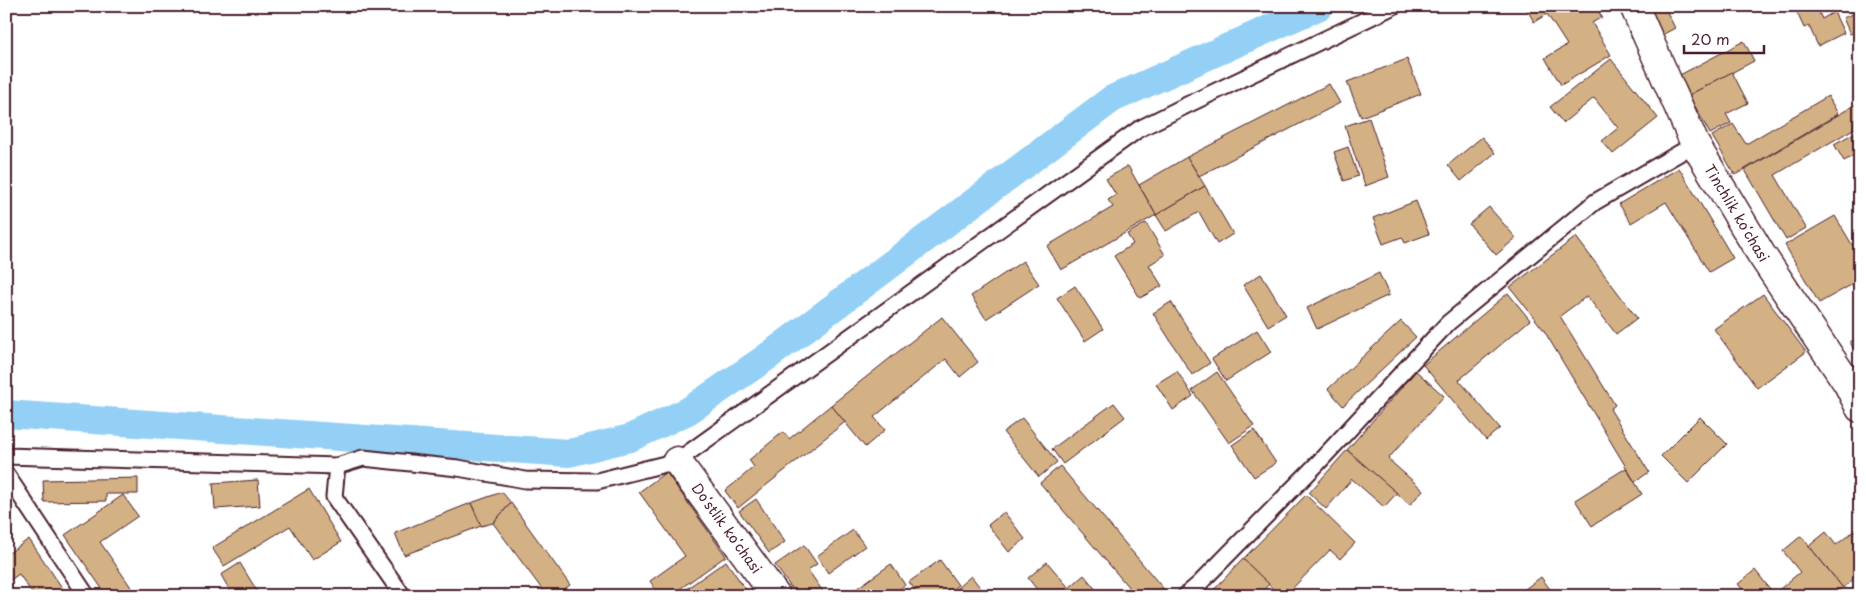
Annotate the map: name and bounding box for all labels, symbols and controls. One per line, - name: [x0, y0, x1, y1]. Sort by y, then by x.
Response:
- scale bar: [1684, 22, 1764, 54]
- text: 20 m: [1691, 27, 1730, 50]
- street label: Tinchlik koʻchasi: [1699, 160, 1775, 266]
- street label: Doʻstlik koʻchasi: [687, 478, 767, 578]

